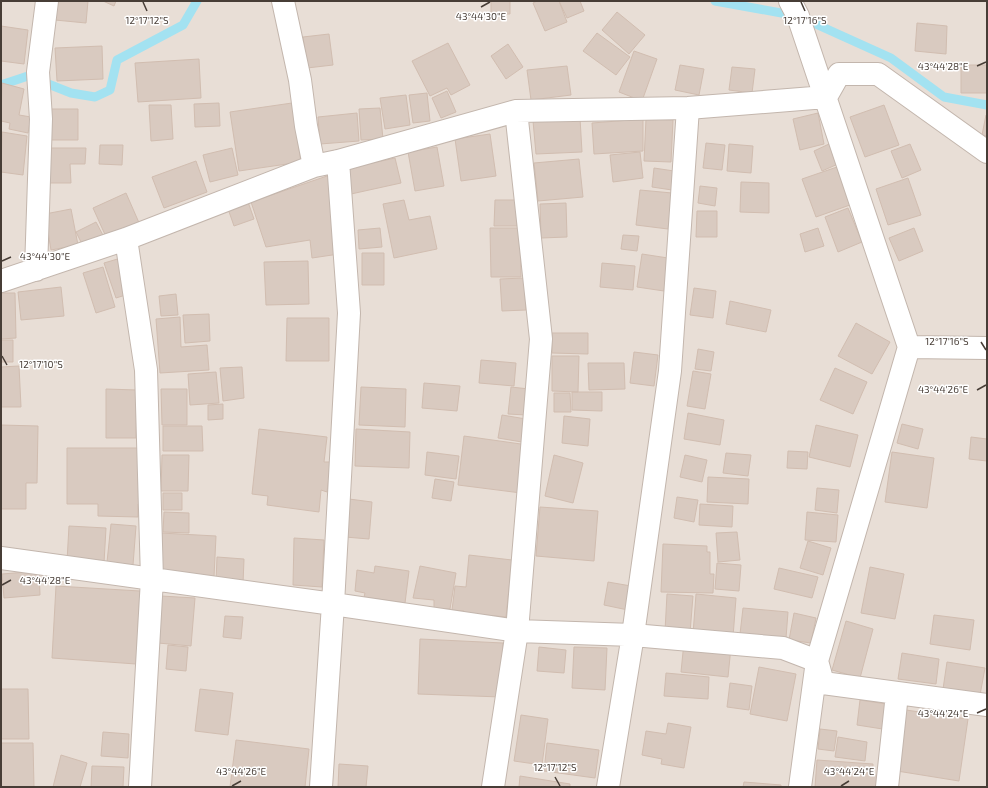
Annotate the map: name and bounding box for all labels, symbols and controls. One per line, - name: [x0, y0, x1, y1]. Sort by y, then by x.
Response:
- text: 43°44'30"E: [456, 10, 507, 22]
- text: 12°17'12"S: [125, 14, 169, 26]
- text: 12°17'16"S: [783, 14, 827, 26]
- text: 43°44'28"E: [918, 60, 969, 72]
- text: 43°44'30"E: [20, 250, 71, 262]
- text: 12°17'16"S: [925, 335, 969, 347]
- text: 12°17'10"S: [19, 358, 63, 370]
- text: 43°44'26"E: [918, 383, 968, 395]
- text: 43°44'28"E: [20, 574, 71, 586]
- text: 43°44'24"E: [918, 707, 969, 719]
- text: 12°17'12"S: [533, 761, 577, 773]
- text: 43°44'26"E: [216, 765, 266, 777]
- text: 43°44'24"E: [824, 765, 875, 777]

